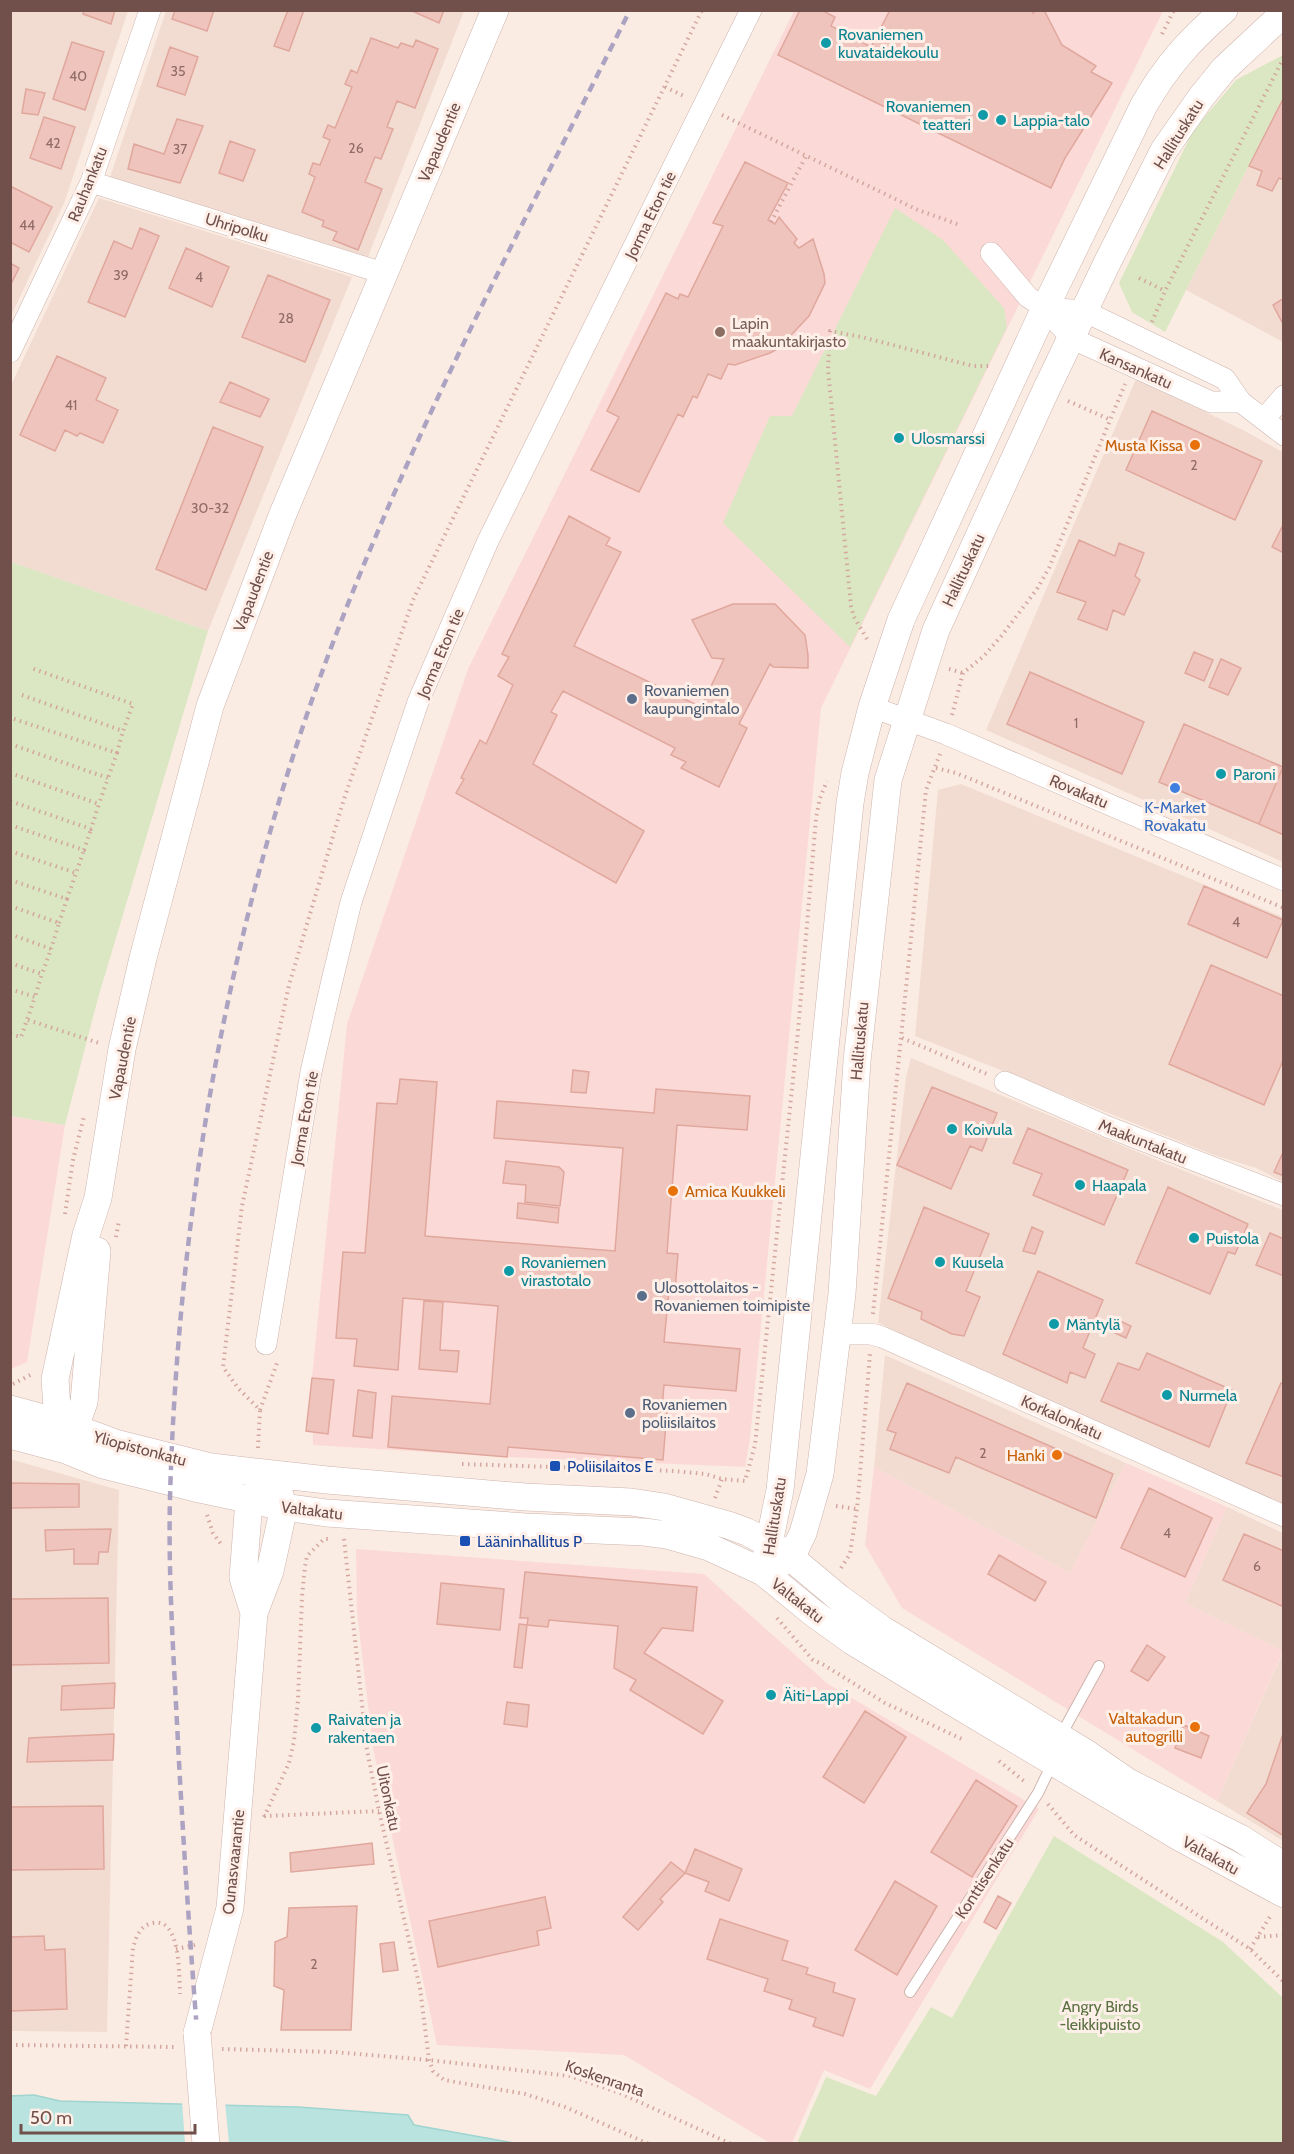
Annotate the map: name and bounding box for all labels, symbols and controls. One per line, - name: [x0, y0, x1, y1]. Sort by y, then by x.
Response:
- place label: Rovaniemen kuvataidekoulu: [838, 25, 939, 62]
- marker: Rovaniemen kuvataidekoulu: [819, 36, 833, 50]
- house number: 35: [170, 62, 186, 80]
- house number: 40: [69, 67, 87, 85]
- street label: Hallituskatu: [1150, 96, 1207, 173]
- place label: Rovaniemen teatteri: [886, 97, 971, 134]
- street label: Vapaudentie: [414, 100, 465, 185]
- marker: Rovaniemen teatteri: [976, 108, 990, 122]
- place label: Lappia-talo: [1013, 111, 1090, 130]
- marker: Lappia-talo: [994, 113, 1008, 127]
- house number: 42: [45, 134, 61, 152]
- house number: 26: [348, 139, 364, 157]
- house number: 37: [173, 140, 187, 158]
- street label: Rauhankatu: [64, 144, 111, 225]
- street label: Jorma Eton tie: [621, 168, 680, 263]
- street label: Uhripolku: [203, 209, 271, 246]
- house number: 44: [19, 216, 35, 234]
- house number: 39: [113, 266, 129, 284]
- house number: 4: [195, 268, 203, 286]
- house number: 28: [278, 309, 294, 327]
- place label: Lapin maakuntakirjasto: [732, 314, 846, 351]
- marker: Lapin maakuntakirjasto: [713, 325, 727, 339]
- street label: Kansankatu: [1097, 344, 1175, 393]
- house number: 41: [65, 396, 77, 414]
- place label: Ulosmarssi: [911, 429, 985, 448]
- marker: Ulosmarssi: [892, 431, 906, 445]
- place label: Musta Kissa: [1105, 436, 1183, 455]
- marker: Musta Kissa: [1188, 438, 1202, 452]
- house number: 2: [1190, 456, 1198, 474]
- house number: 30-32: [191, 499, 229, 517]
- street label: Hallituskatu: [938, 531, 989, 610]
- street label: Vapaudentie: [229, 548, 278, 634]
- street label: Jorma Eton tie: [413, 606, 468, 702]
- place label: Rovaniemen kaupungintalo: [644, 681, 740, 718]
- marker: Rovaniemen kaupungintalo: [625, 692, 639, 706]
- house number: 1: [1074, 714, 1078, 732]
- place label: Paroni: [1233, 765, 1276, 784]
- marker: Paroni: [1214, 767, 1228, 781]
- street label: Rovakatu: [1047, 771, 1111, 812]
- marker: K-Market Rovakatu: [1168, 781, 1182, 795]
- place label: K-Market Rovakatu: [1144, 798, 1206, 835]
- house number: 4: [1232, 913, 1240, 931]
- street label: Hallituskatu: [847, 1001, 872, 1081]
- street label: Vapaudentie: [105, 1015, 140, 1101]
- street label: Jorma Eton tie: [287, 1070, 322, 1168]
- street label: Maakuntakatu: [1096, 1115, 1190, 1168]
- place label: Koivula: [964, 1120, 1013, 1139]
- marker: Koivula: [945, 1122, 959, 1136]
- place label: Haapala: [1092, 1176, 1147, 1195]
- marker: Haapala: [1073, 1178, 1087, 1192]
- place label: Amica Kuukkeli: [685, 1182, 786, 1201]
- marker: Amica Kuukkeli: [666, 1184, 680, 1198]
- place label: Puistola: [1206, 1229, 1259, 1248]
- marker: Puistola: [1187, 1231, 1201, 1245]
- place label: Rovaniemen virastotalo: [521, 1253, 606, 1290]
- place label: Kuusela: [952, 1253, 1004, 1272]
- marker: Kuusela: [933, 1255, 947, 1269]
- marker: Rovaniemen virastotalo: [502, 1264, 516, 1278]
- place label: Ulosottolaitos - Rovaniemen toimipiste: [654, 1278, 810, 1315]
- marker: Ulosottolaitos - Rovaniemen toimipiste: [635, 1289, 649, 1303]
- place label: Mäntylä: [1066, 1315, 1121, 1334]
- marker: Mäntylä: [1047, 1317, 1061, 1331]
- place label: Nurmela: [1179, 1386, 1238, 1405]
- marker: Nurmela: [1160, 1388, 1174, 1402]
- street label: Korkalonkatu: [1018, 1391, 1105, 1444]
- place label: Rovaniemen poliisilaitos: [642, 1395, 727, 1432]
- marker: Rovaniemen poliisilaitos: [623, 1406, 637, 1420]
- street label: Yliopistonkatu: [90, 1427, 188, 1470]
- house number: 2: [979, 1444, 987, 1462]
- place label: Hanki: [1007, 1446, 1045, 1465]
- marker: Hanki: [1050, 1448, 1064, 1462]
- place label: Poliisilaitos E: [567, 1457, 654, 1476]
- marker: Poliisilaitos E: [548, 1459, 562, 1473]
- street label: Hallituskatu: [759, 1476, 790, 1556]
- street label: Valtakatu: [280, 1497, 344, 1524]
- house number: 4: [1163, 1524, 1171, 1542]
- place label: Lääninhallitus P: [477, 1532, 582, 1551]
- marker: Lääninhallitus P: [458, 1534, 472, 1548]
- house number: 6: [1253, 1557, 1261, 1575]
- street label: Valtakatu: [767, 1574, 828, 1627]
- place label: Äiti-Lappi: [783, 1686, 849, 1705]
- marker: Äiti-Lappi: [764, 1688, 778, 1702]
- place label: Valtakadun autogrilli: [1108, 1709, 1183, 1746]
- place label: Raivaten ja rakentaen: [328, 1710, 401, 1747]
- marker: Valtakadun autogrilli: [1188, 1720, 1202, 1734]
- marker: Raivaten ja rakentaen: [309, 1721, 323, 1735]
- street label: Uitonkatu: [372, 1764, 405, 1832]
- street label: Ounasvaarantie: [219, 1809, 248, 1915]
- street label: Valtakatu: [1179, 1832, 1242, 1879]
- street label: Konttisenkatu: [951, 1834, 1018, 1922]
- house number: 2: [310, 1955, 318, 1973]
- park label: Angry Birds -leikkipuisto: [1059, 1997, 1141, 2034]
- street label: Koskenranta: [563, 2056, 647, 2101]
- scale bar: [21, 2097, 195, 2135]
- text: 50 m: [30, 2107, 72, 2129]

